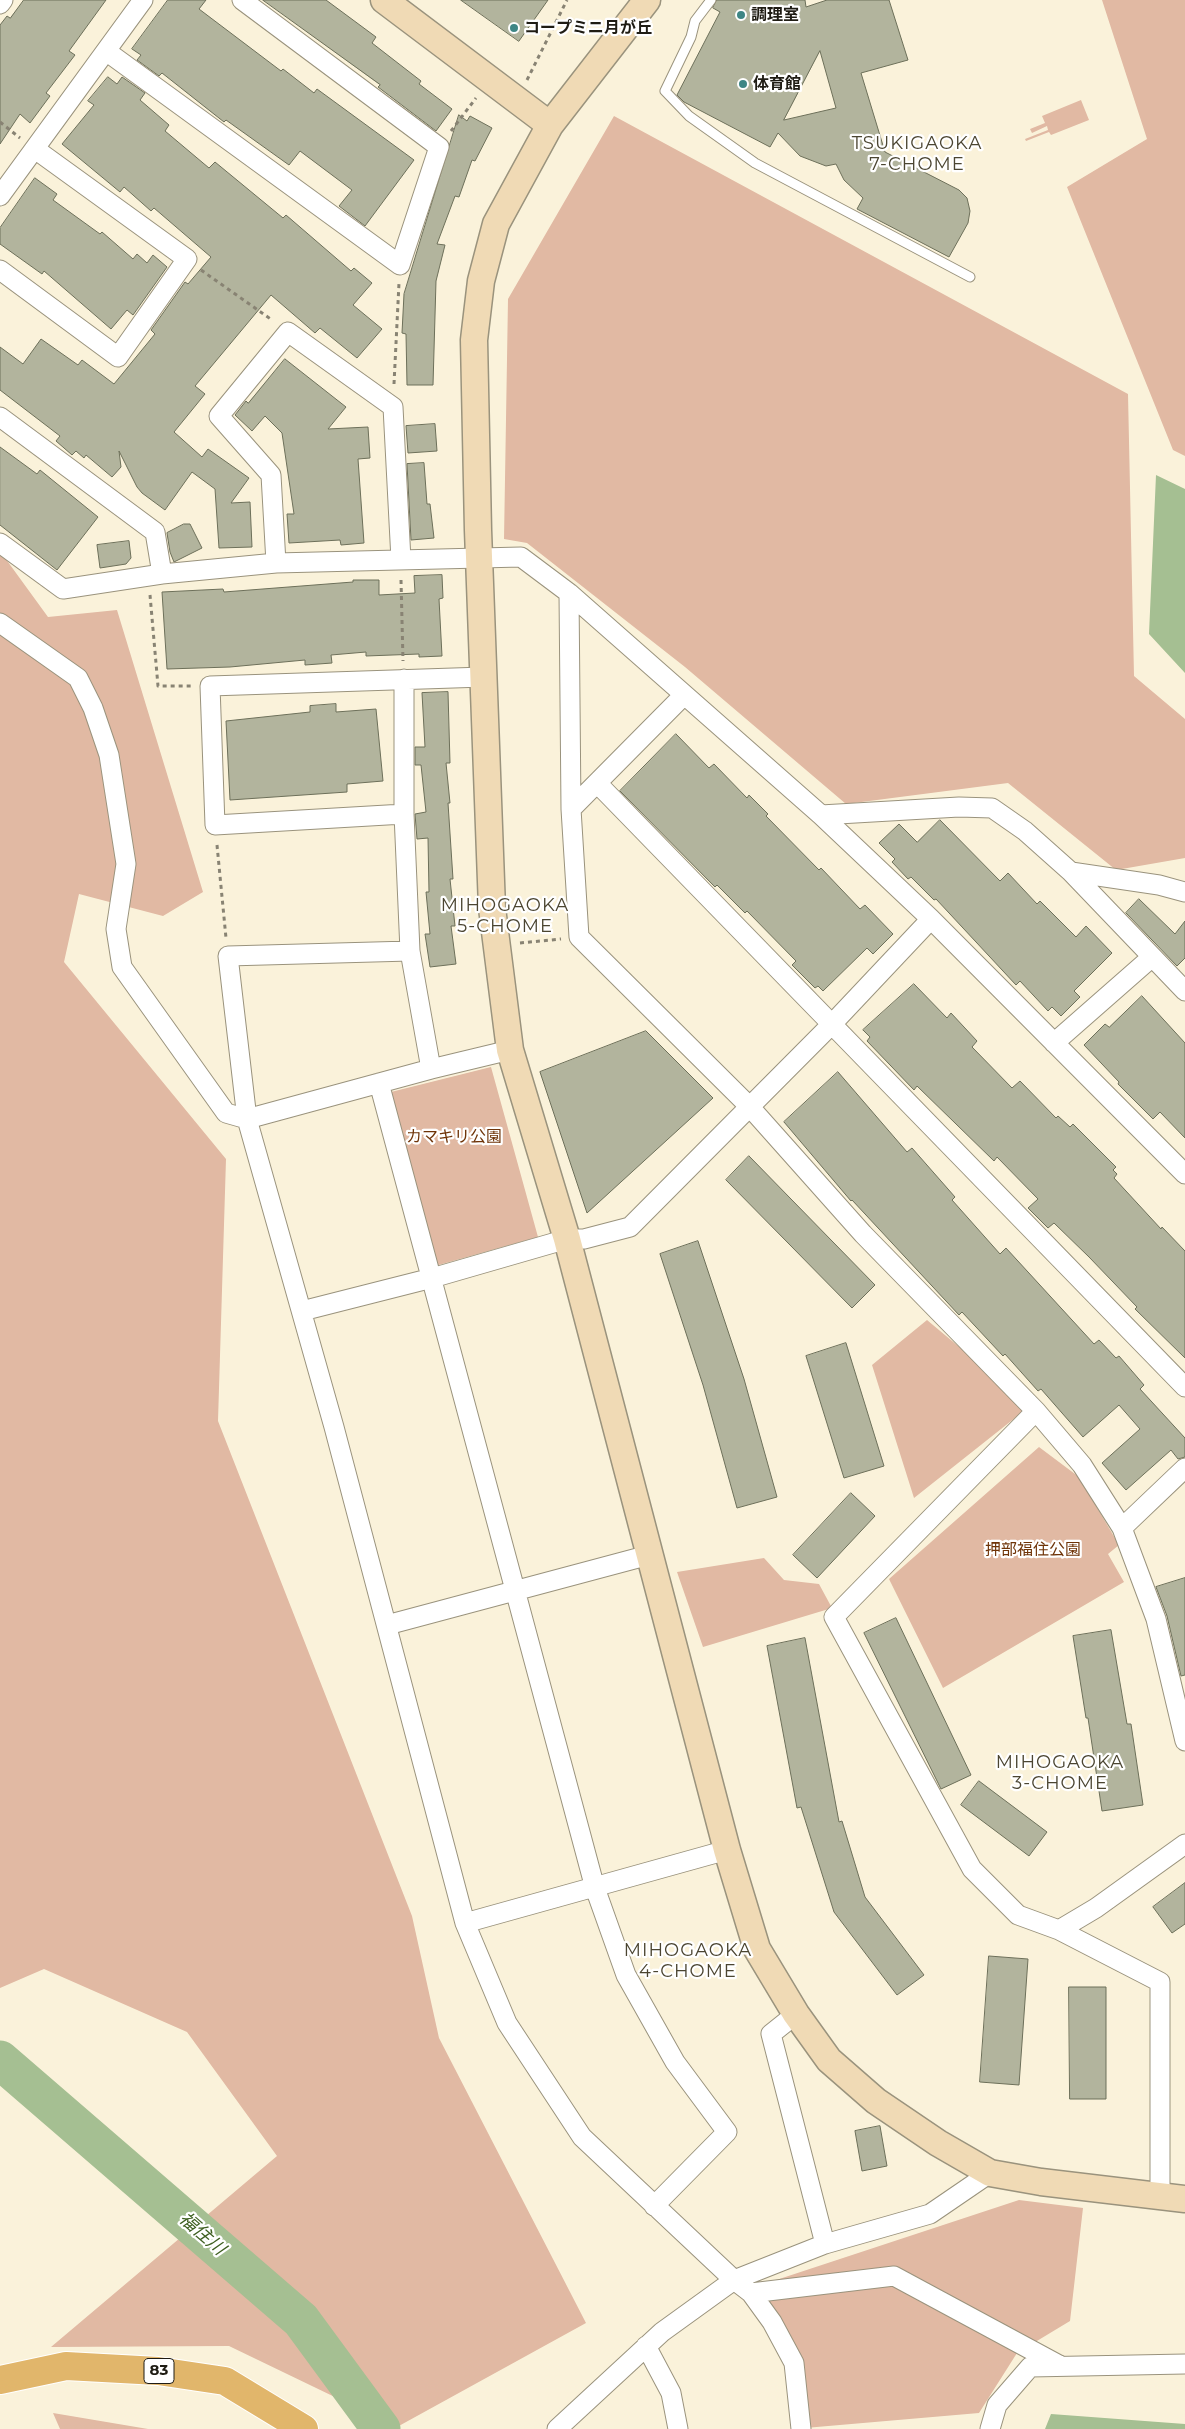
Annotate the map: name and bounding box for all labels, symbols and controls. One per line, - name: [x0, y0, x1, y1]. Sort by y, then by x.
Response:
- place label: 調理室: [751, 5, 799, 25]
- marker: 調理室: [735, 9, 747, 21]
- place label: コープミニ月が丘: [524, 18, 652, 38]
- marker: コープミニ月が丘: [508, 22, 520, 34]
- place label: 体育館: [753, 74, 801, 94]
- marker: 体育館: [737, 78, 749, 90]
- district label: TSUKIGAOKA 7-CHOME: [850, 133, 984, 176]
- district label: MIHOGAOKA 5-CHOME: [440, 895, 570, 938]
- park label: カマキリ公園: [406, 1127, 502, 1147]
- park label: 押部福住公園: [985, 1540, 1081, 1560]
- district label: MIHOGAOKA 3-CHOME: [995, 1752, 1125, 1795]
- district label: MIHOGAOKA 4-CHOME: [623, 1940, 753, 1982]
- water label: 福住川: [175, 2208, 229, 2260]
- road number: 83: [144, 2358, 174, 2384]

